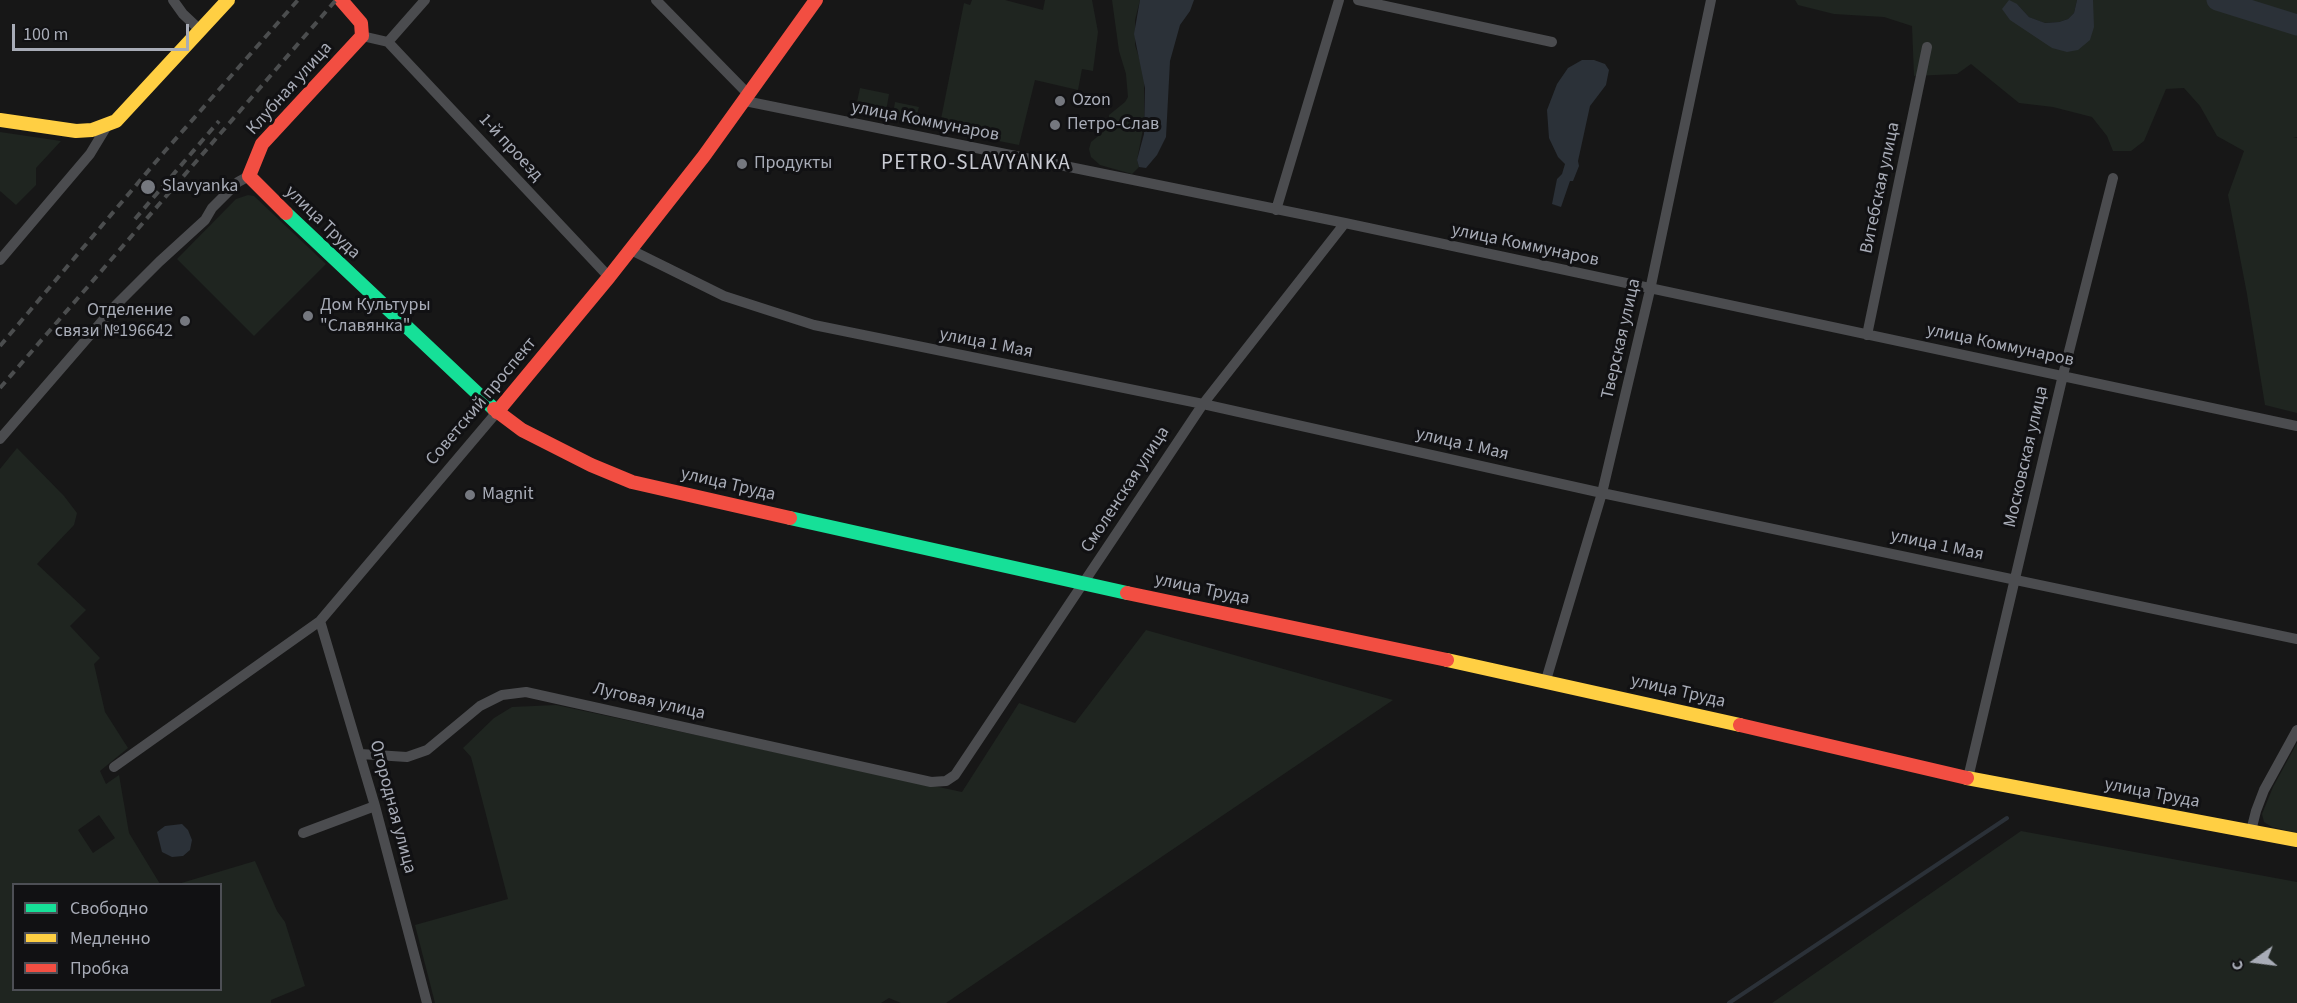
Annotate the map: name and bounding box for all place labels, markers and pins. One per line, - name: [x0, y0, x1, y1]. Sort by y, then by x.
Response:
- place label: Ozon: [1072, 90, 1111, 112]
- marker: Ozon: [1053, 94, 1067, 108]
- place label: Петро-Слав: [1067, 114, 1159, 136]
- marker: Петро-Слав: [1048, 118, 1062, 132]
- place label: Продукты: [754, 153, 832, 175]
- marker: Продукты: [735, 157, 749, 171]
- place label: Slavyanka: [162, 176, 238, 198]
- marker: Slavyanka: [139, 178, 157, 196]
- place label: Дом Культуры "Славянка": [320, 295, 431, 338]
- place label: Отделение связи №196642: [55, 300, 173, 342]
- marker: Дом Культуры "Славянка": [301, 309, 315, 323]
- marker: Отделение связи №196642: [178, 314, 192, 328]
- place label: Magnit: [482, 484, 534, 506]
- marker: Magnit: [463, 488, 477, 502]

